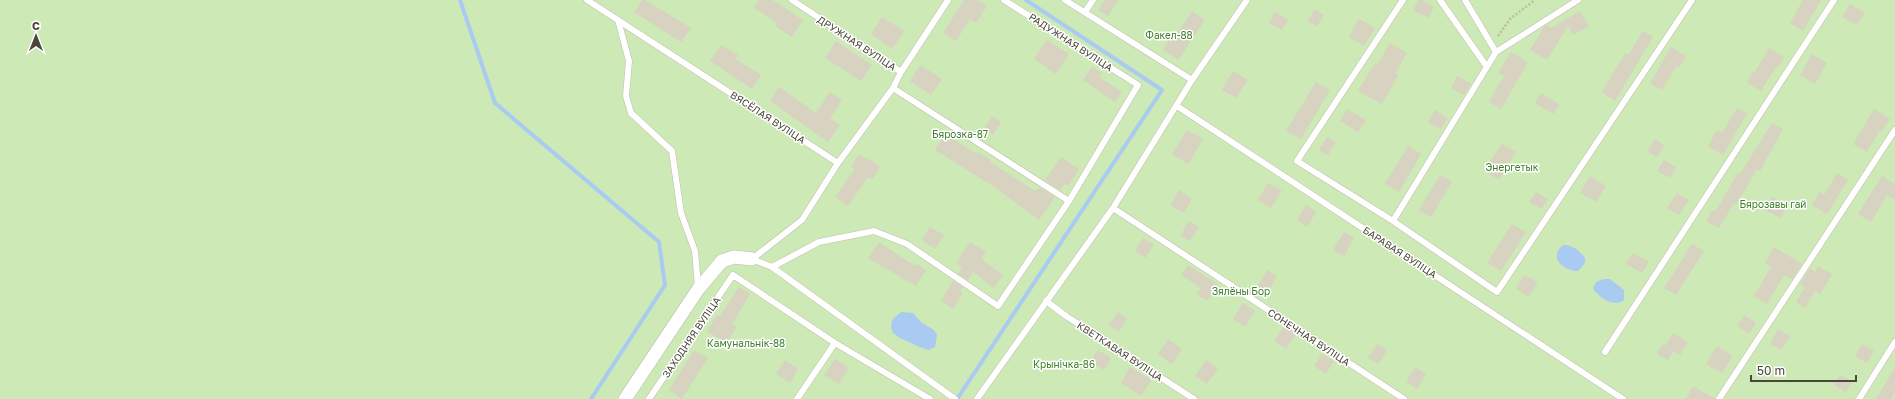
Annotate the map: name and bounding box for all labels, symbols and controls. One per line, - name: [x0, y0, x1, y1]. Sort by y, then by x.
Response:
- street label: РАДУЖНАЯ ВУЛІЦА: [1027, 10, 1115, 74]
- street label: ДРУЖНАЯ ВУЛІЦА: [816, 13, 899, 73]
- north arrow: [16, 16, 56, 56]
- text: С: [32, 19, 40, 32]
- park label: Факел-88: [1145, 29, 1193, 41]
- street label: ВЯСЁЛАЯ ВУЛІЦА: [728, 87, 809, 146]
- park label: Бярозка-87: [932, 128, 988, 140]
- park label: Энергетык: [1486, 161, 1539, 173]
- park label: Бярозавы гай: [1740, 198, 1806, 210]
- street label: БАРАВАЯ ВУЛІЦА: [1361, 224, 1439, 280]
- park label: Зялёны Бор: [1212, 285, 1270, 297]
- street label: ЗАХОДНЯЯ ВУЛІЦА: [659, 294, 723, 380]
- street label: СОНЕЧНАЯ ВУЛІЦА: [1266, 306, 1353, 368]
- street label: КВЕТКАВАЯ ВУЛІЦА: [1075, 319, 1165, 383]
- park label: Камунальнік-88: [707, 337, 785, 349]
- scale bar: [1751, 357, 1856, 383]
- park label: Крынічка-86: [1033, 358, 1095, 370]
- text: 50 m: [1757, 363, 1785, 378]

